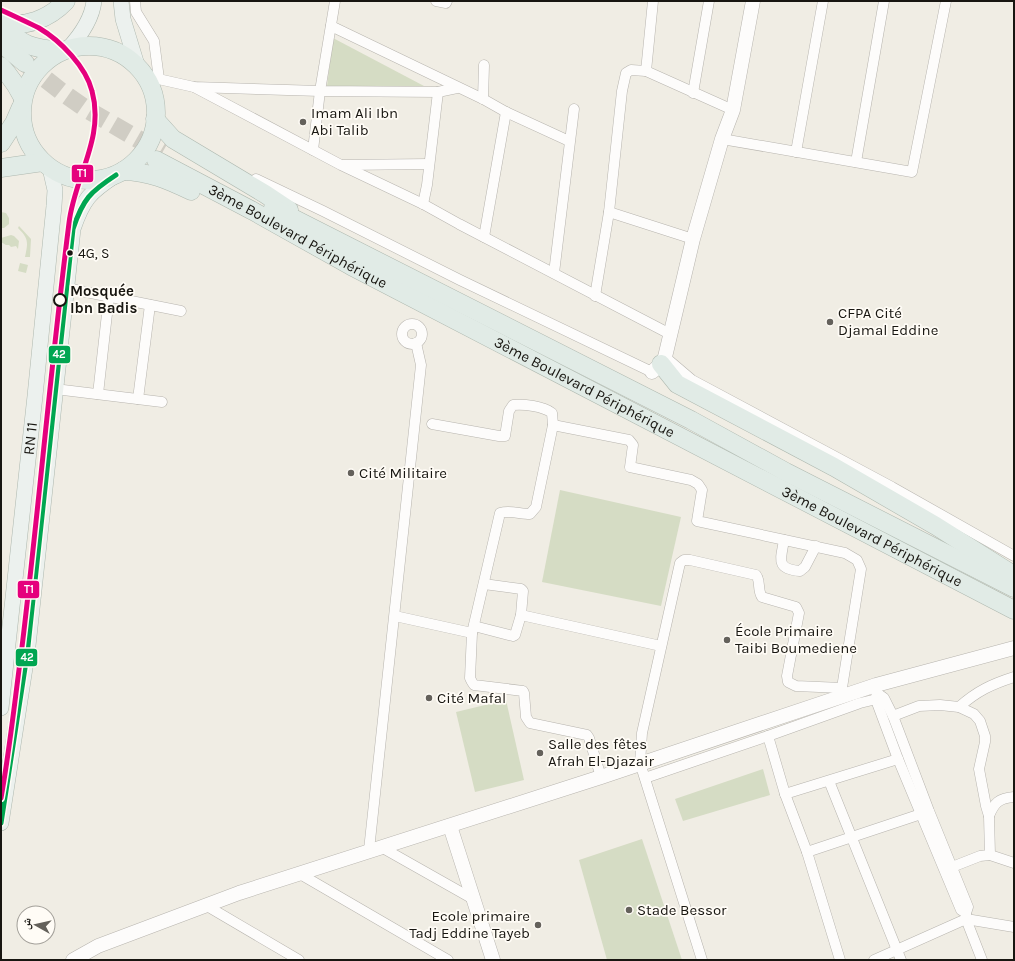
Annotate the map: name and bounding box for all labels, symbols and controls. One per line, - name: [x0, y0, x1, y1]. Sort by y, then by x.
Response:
- place label: Imam Ali Ibn Abi Talib: [311, 104, 398, 139]
- marker: Imam Ali Ibn Abi Talib: [298, 117, 308, 127]
- line badge: T1: [71, 164, 94, 183]
- text: T1: [77, 167, 87, 180]
- street label: 3ème Boulevard Périphérique: [205, 180, 390, 292]
- place label: 4G, S: [78, 245, 110, 262]
- marker: 4G, S: [65, 248, 75, 258]
- place label: Mosquée Ibn Badis: [70, 282, 138, 317]
- marker: Mosquée Ibn Badis: [53, 293, 67, 307]
- place label: CFPA Cité Djamal Eddine: [838, 304, 938, 339]
- marker: CFPA Cité Djamal Eddine: [825, 317, 835, 327]
- street label: 3ème Boulevard Périphérique: [491, 333, 678, 441]
- line badge: 42: [48, 345, 71, 364]
- text: 42: [52, 348, 66, 361]
- street label: RN 11: [20, 421, 41, 456]
- place label: Cité Militaire: [359, 464, 447, 482]
- marker: Cité Militaire: [346, 468, 356, 478]
- street label: 3ème Boulevard Périphérique: [779, 482, 965, 591]
- line badge: T1: [17, 580, 40, 599]
- text: T1: [24, 583, 34, 596]
- place label: École Primaire Taibi Boumediene: [735, 622, 857, 657]
- marker: École Primaire Taibi Boumediene: [722, 635, 732, 645]
- line badge: 42: [15, 648, 38, 667]
- text: 42: [20, 651, 34, 664]
- place label: Cité Mafal: [437, 689, 506, 707]
- marker: Cité Mafal: [424, 693, 434, 703]
- place label: Salle des fêtes Afrah El-Djazair: [548, 735, 654, 770]
- marker: Salle des fêtes Afrah El-Djazair: [535, 748, 545, 758]
- place label: Stade Bessor: [637, 901, 727, 919]
- north arrow: [16, 905, 56, 945]
- marker: Stade Bessor: [624, 905, 634, 915]
- place label: Ecole primaire Tadj Eddine Tayeb: [409, 907, 530, 942]
- text: ش: [19, 917, 35, 931]
- marker: Ecole primaire Tadj Eddine Tayeb: [533, 920, 543, 930]

